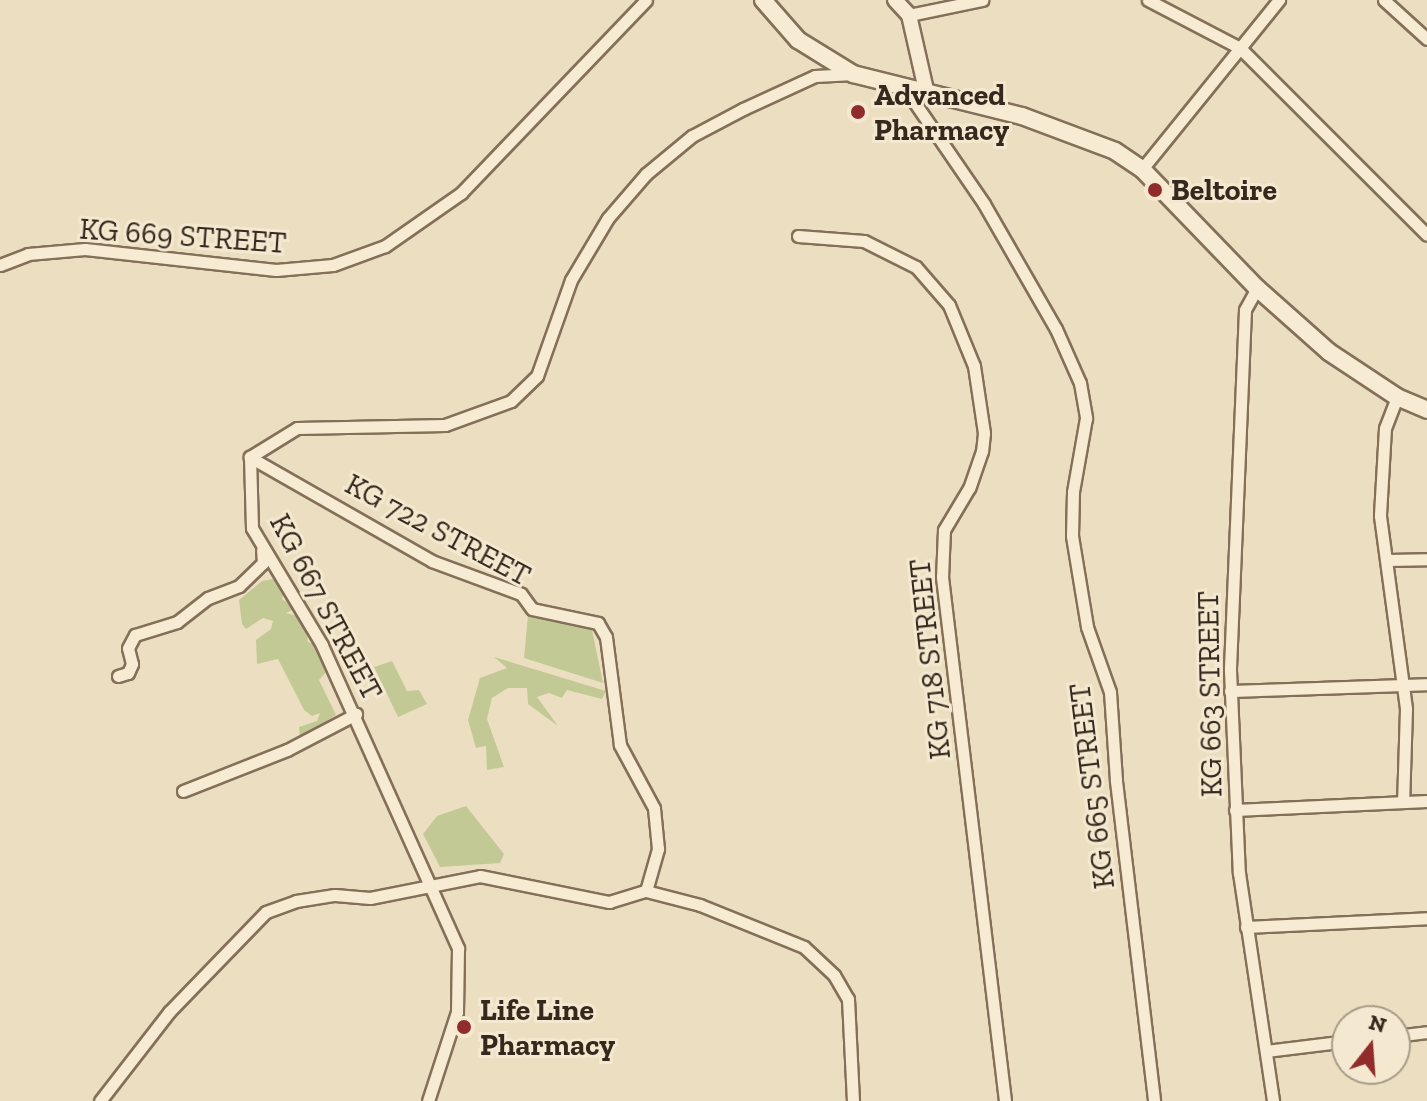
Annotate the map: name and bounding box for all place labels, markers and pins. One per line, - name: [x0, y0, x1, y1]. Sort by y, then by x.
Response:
- place label: Advanced Pharmacy: [874, 77, 1009, 148]
- marker: Advanced Pharmacy: [849, 103, 867, 121]
- place label: Beltoire: [1171, 172, 1277, 208]
- marker: Beltoire: [1146, 181, 1164, 199]
- place label: Life Line Pharmacy: [480, 992, 615, 1062]
- marker: Life Line Pharmacy: [455, 1018, 473, 1036]

